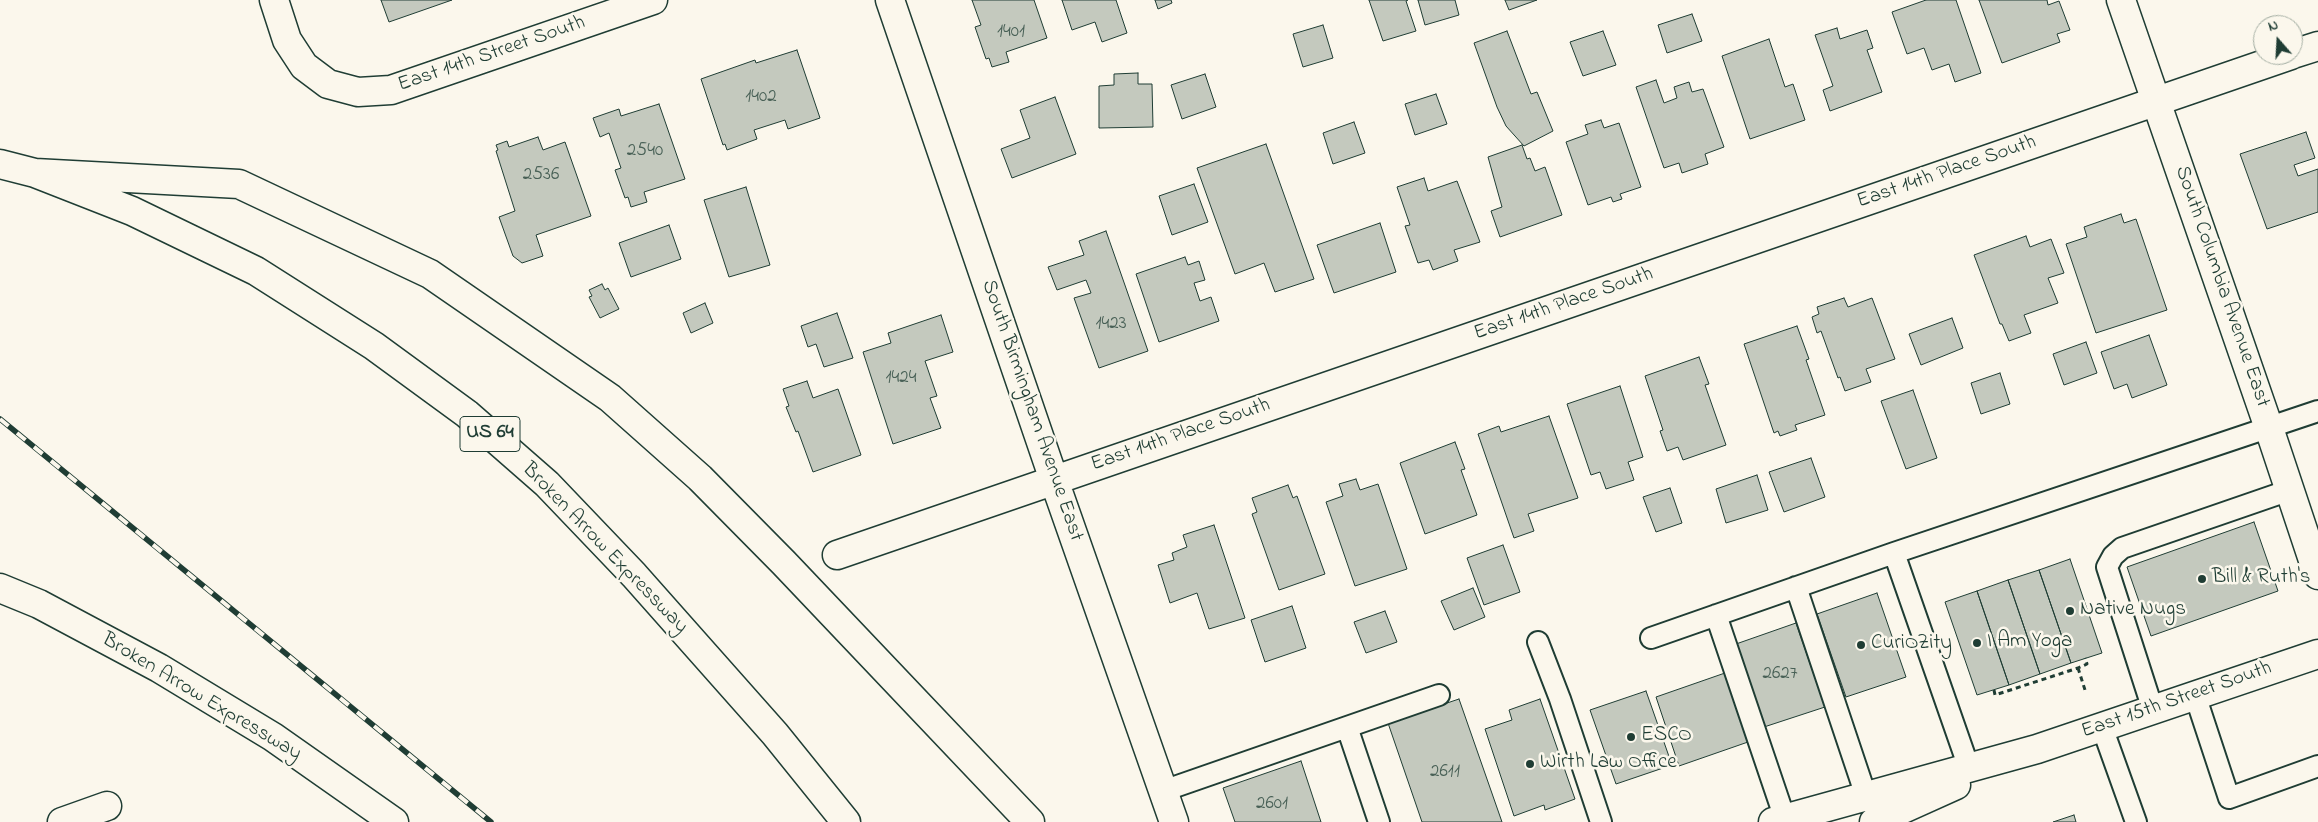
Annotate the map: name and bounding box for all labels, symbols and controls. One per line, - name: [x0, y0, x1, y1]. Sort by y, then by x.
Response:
- street label: East 14th Street South: [395, 11, 589, 99]
- north arrow: [2253, 15, 2303, 65]
- text: N: [2265, 15, 2281, 38]
- house number: 1401: [997, 22, 1025, 44]
- house number: 1402: [745, 87, 777, 109]
- street label: East 14th Place South: [1854, 131, 2040, 215]
- house number: 2540: [627, 141, 663, 163]
- street label: South Columbia Avenue East: [2168, 163, 2274, 411]
- house number: 2536: [523, 165, 559, 187]
- street label: East 14th Place South: [1471, 263, 1657, 347]
- street label: South Birmingham Avenue East: [974, 277, 1088, 545]
- house number: 1423: [1095, 314, 1127, 336]
- house number: 1424: [885, 368, 917, 390]
- street label: East 14th Place South: [1088, 394, 1274, 478]
- road number: US 64: [460, 416, 520, 452]
- street label: Broken Arrow Expressway: [516, 458, 692, 640]
- place label: Bill & Ruth's: [2212, 566, 2311, 592]
- marker: Bill & Ruth's: [2196, 573, 2208, 585]
- place label: Native Nugs: [2080, 598, 2186, 624]
- marker: Native Nugs: [2064, 605, 2076, 617]
- street label: Broken Arrow Expressway: [96, 628, 306, 768]
- place label: I Am Yoga: [1987, 630, 2072, 656]
- place label: CuriOZity: [1871, 632, 1952, 658]
- marker: I Am Yoga: [1971, 637, 1983, 649]
- marker: CuriOZity: [1855, 639, 1867, 651]
- street label: East 15th Street South: [2079, 657, 2275, 745]
- house number: 2627: [1762, 664, 1798, 686]
- place label: ESCO: [1641, 724, 1692, 750]
- marker: ESCO: [1625, 731, 1637, 743]
- place label: Wirth Law Office: [1540, 751, 1677, 777]
- marker: Wirth Law Office: [1524, 758, 1536, 770]
- house number: 2611: [1430, 762, 1460, 784]
- house number: 2601: [1256, 794, 1288, 816]

